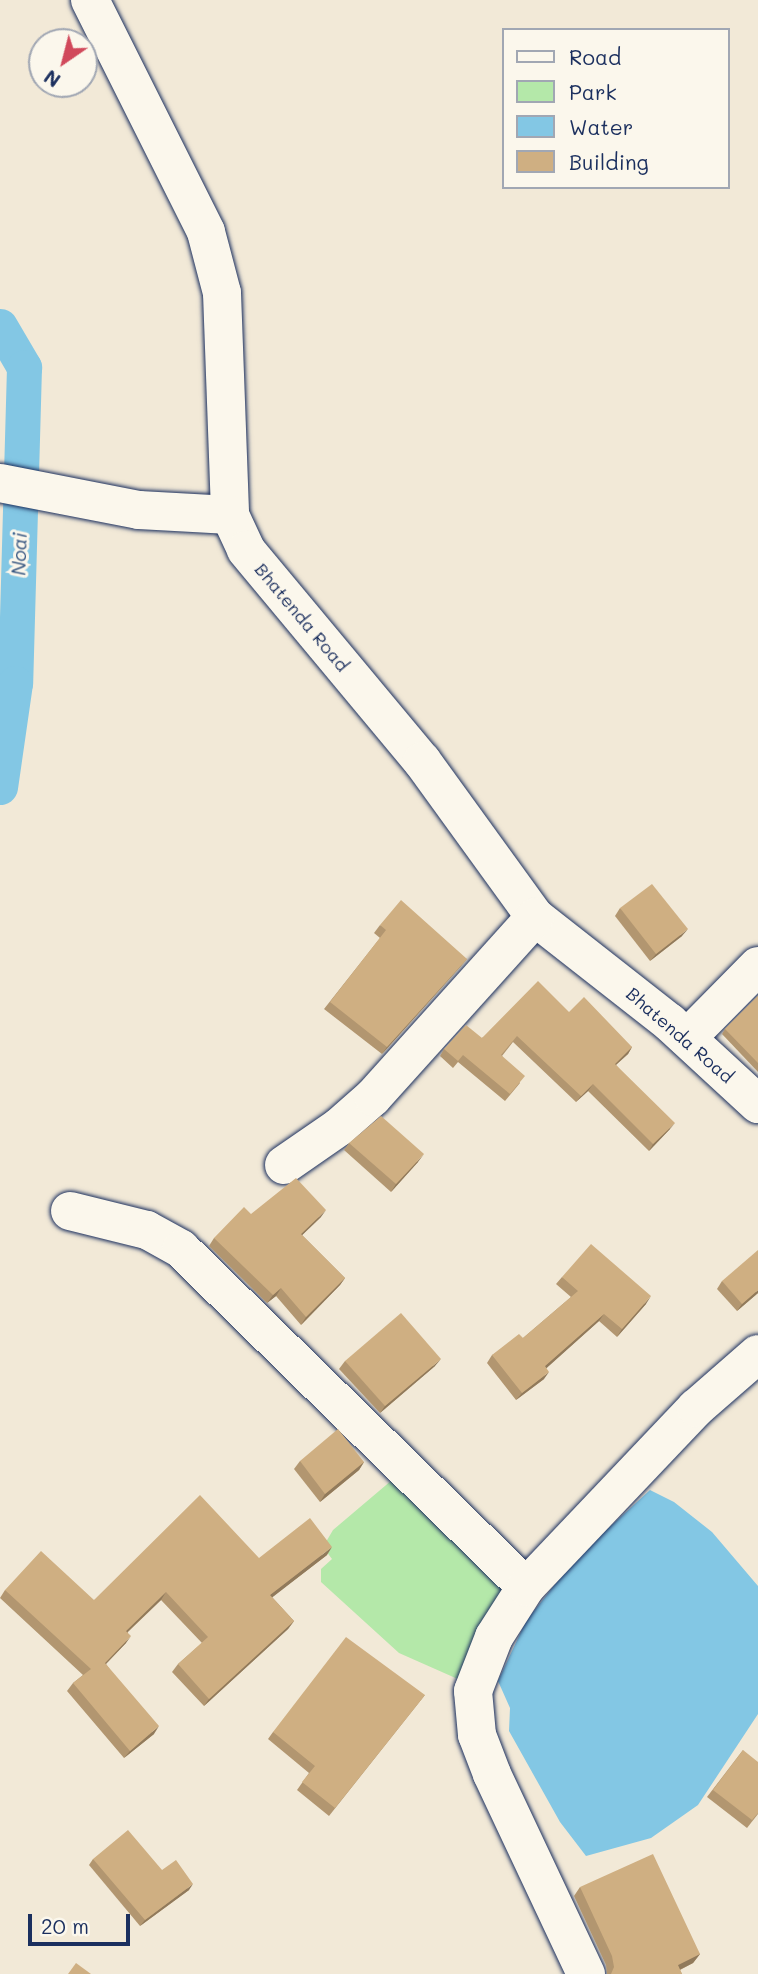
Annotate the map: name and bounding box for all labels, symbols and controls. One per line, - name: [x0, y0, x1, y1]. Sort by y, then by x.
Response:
- north arrow: [28, 28, 98, 98]
- legend: [503, 28, 730, 189]
- text: Road: [569, 43, 621, 70]
- text: N: [39, 65, 65, 93]
- text: Park: [569, 78, 617, 105]
- text: Water: [569, 113, 633, 140]
- text: Building: [569, 148, 649, 175]
- water label: Noai: [7, 532, 31, 576]
- street label: Bhatenda Road: [250, 558, 354, 676]
- street label: Bhatenda Road: [622, 983, 738, 1087]
- scale bar: [32, 1900, 133, 1944]
- text: 20 m: [41, 1912, 89, 1939]

